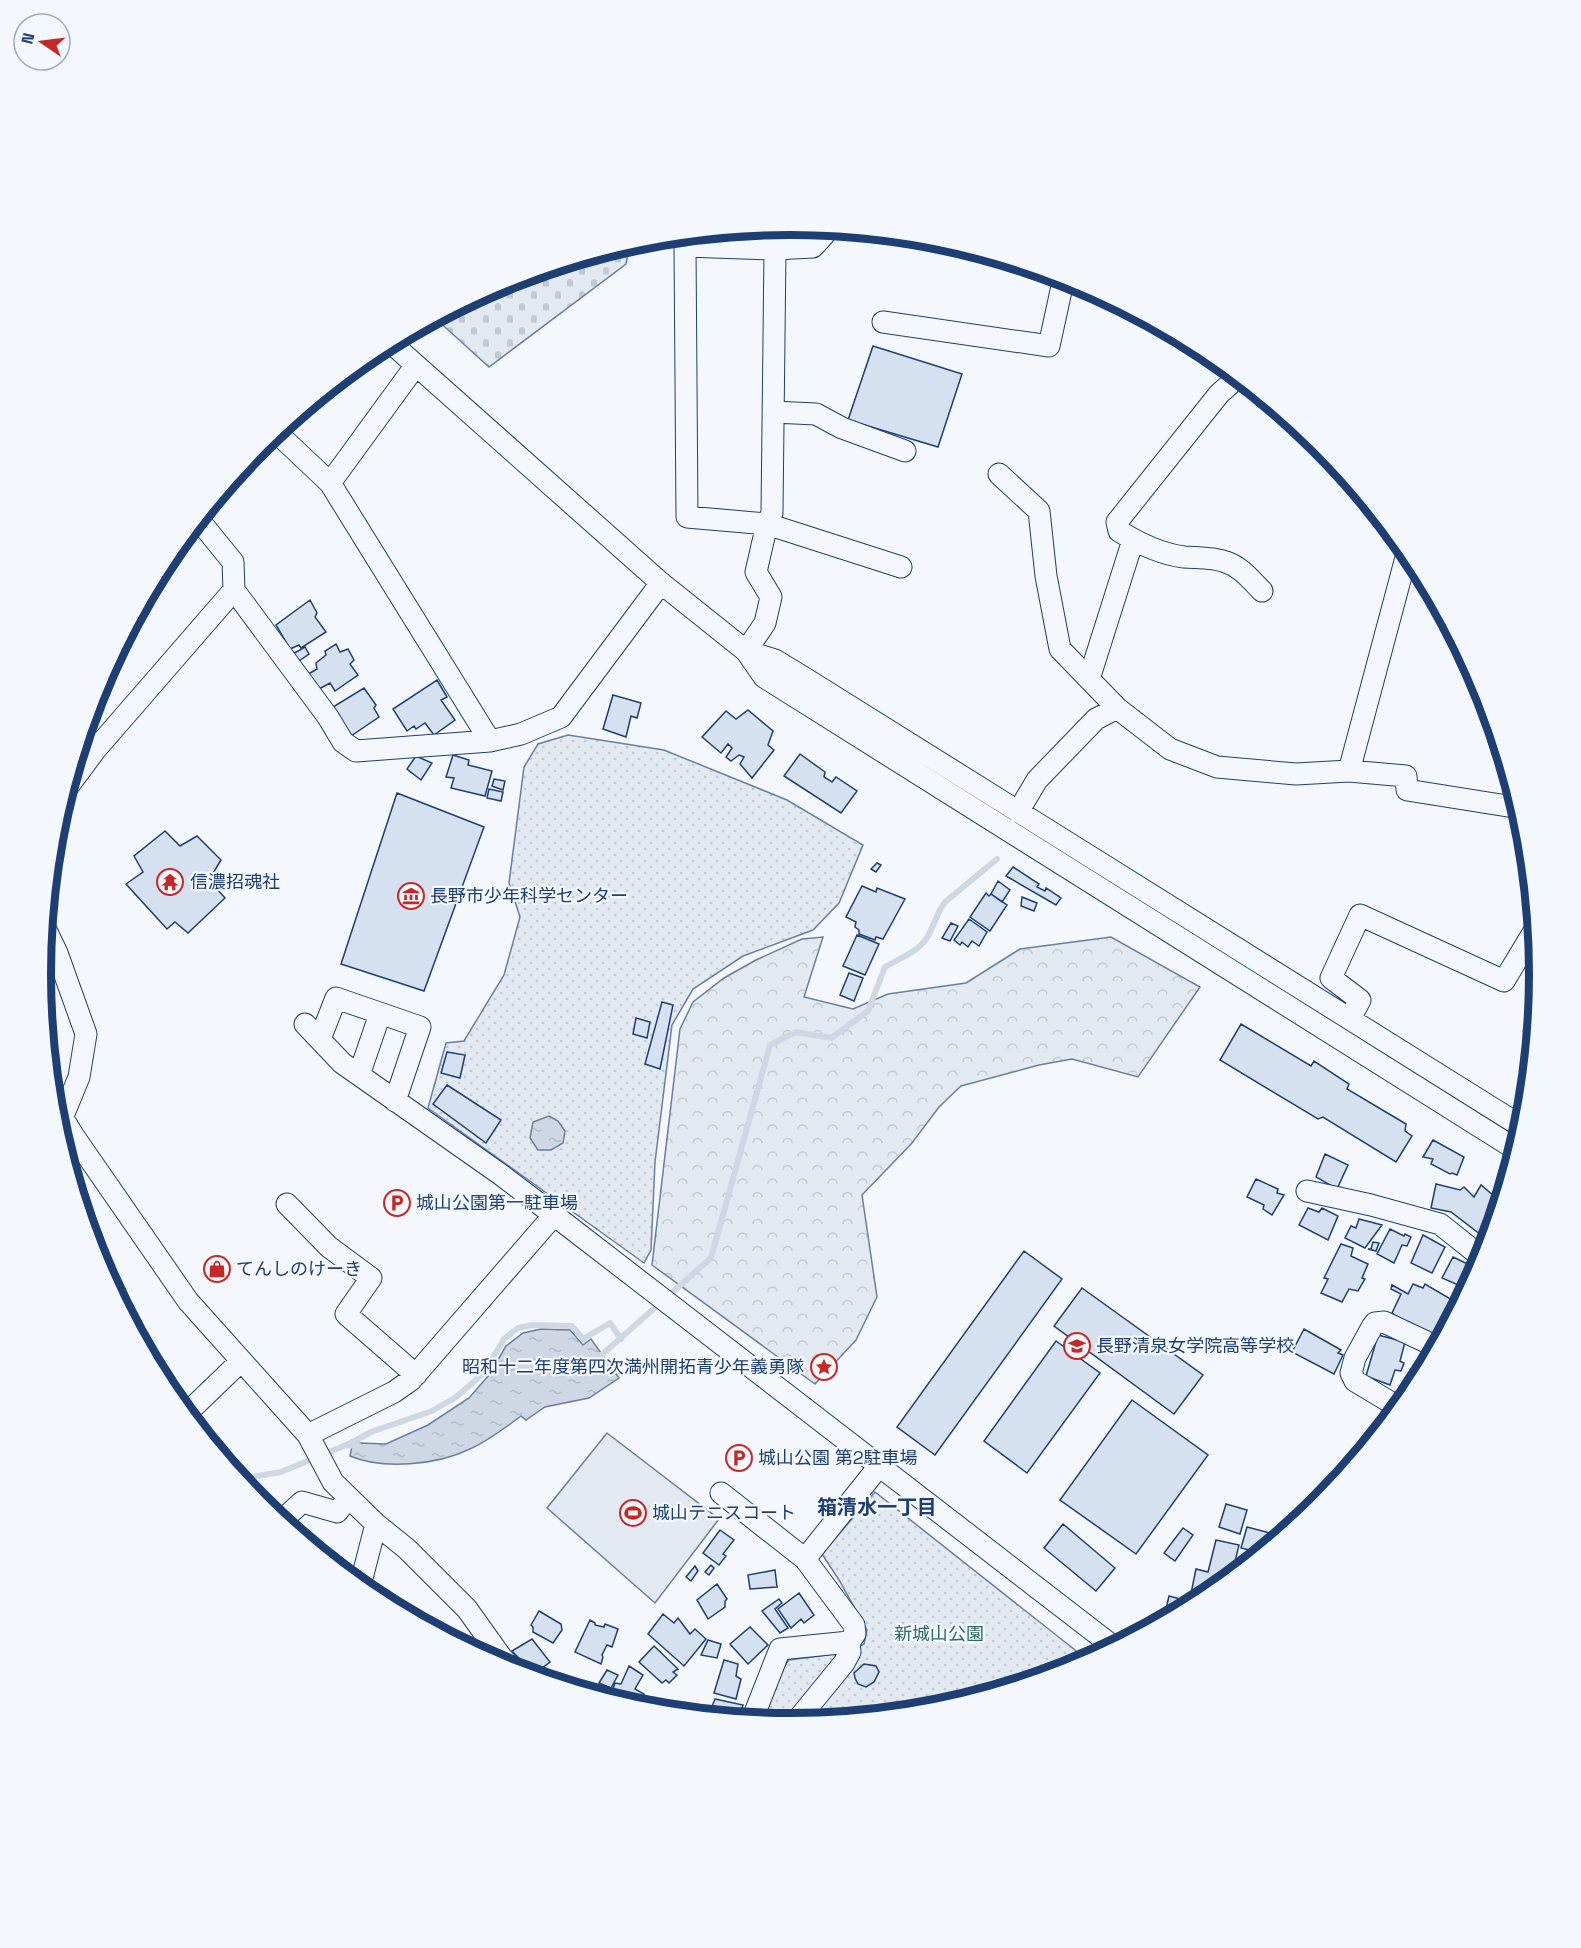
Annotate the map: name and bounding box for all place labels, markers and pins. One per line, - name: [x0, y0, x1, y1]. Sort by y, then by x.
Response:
- temple icon: 信濃招魂社: [155, 867, 185, 897]
- place label: 信濃招魂社: [190, 870, 280, 893]
- museum icon: 長野市少年科学センター: [396, 881, 426, 911]
- place label: 長野市少年科学センター: [430, 884, 628, 907]
- parking icon: 城山公園第一駐車場: [382, 1188, 412, 1218]
- place label: 城山公園第一駐車場: [416, 1191, 578, 1214]
- shop icon: てんしのけーき: [202, 1254, 232, 1284]
- place label: てんしのけーき: [236, 1257, 362, 1280]
- school or university icon: 長野清泉女学院高等学校: [1062, 1331, 1092, 1361]
- place label: 長野清泉女学院高等学校: [1096, 1334, 1294, 1357]
- place icon: 昭和十二年度第四次満州開拓青少年義勇隊: [809, 1352, 839, 1382]
- place label: 昭和十二年度第四次満州開拓青少年義勇隊: [462, 1355, 804, 1378]
- parking icon: 城山公園 第2駐車場: [724, 1443, 754, 1473]
- place label: 城山公園 第2駐車場: [758, 1446, 917, 1469]
- sports icon: 城山テニスコート: [618, 1498, 648, 1528]
- place label: 城山テニスコート: [652, 1501, 796, 1524]

